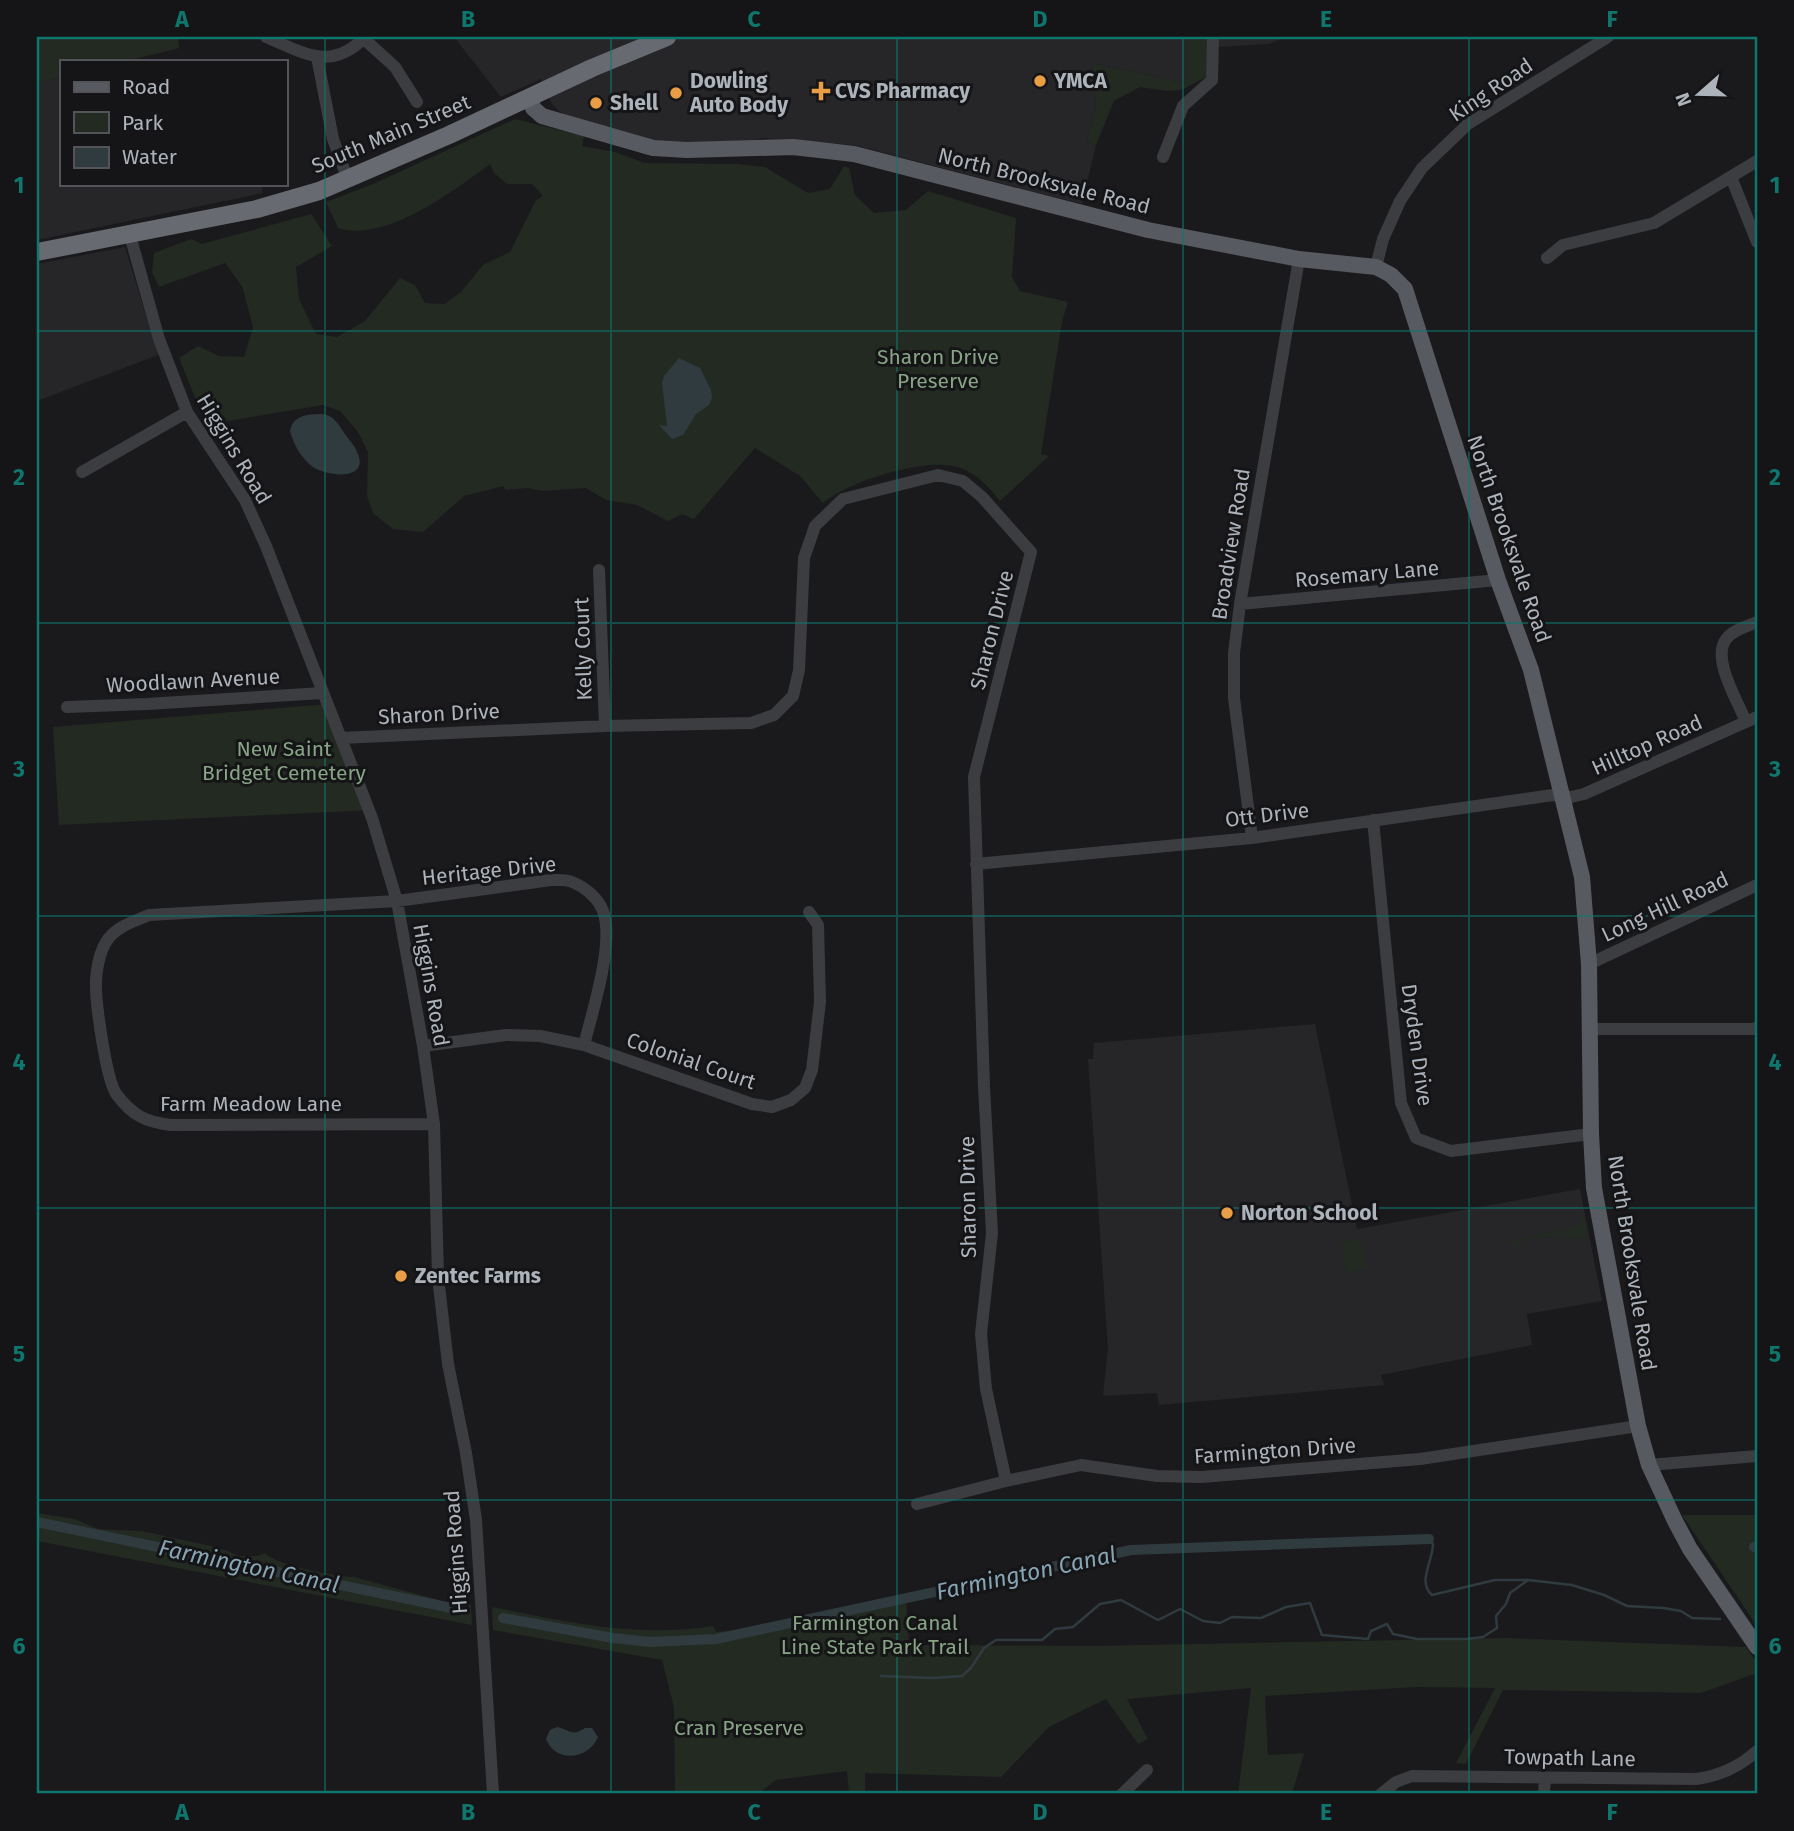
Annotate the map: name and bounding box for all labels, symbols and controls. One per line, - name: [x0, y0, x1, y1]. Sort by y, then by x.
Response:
- text: A: [174, 5, 189, 33]
- text: B: [461, 5, 475, 33]
- text: C: [747, 5, 761, 33]
- text: D: [1033, 5, 1048, 33]
- text: E: [1320, 5, 1332, 33]
- text: F: [1606, 5, 1618, 33]
- street label: King Road: [1444, 53, 1538, 127]
- legend: [60, 60, 287, 186]
- north arrow: [1664, 60, 1734, 130]
- place label: Dowling Auto Body: [689, 68, 788, 118]
- place label: YMCA: [1053, 68, 1107, 94]
- marker: YMCA: [1032, 73, 1048, 89]
- text: Road: [122, 74, 170, 100]
- place label: CVS Pharmacy: [835, 78, 970, 104]
- marker: CVS Pharmacy: [813, 83, 829, 99]
- marker: Dowling Auto Body: [668, 85, 684, 101]
- street label: South Main Street: [308, 89, 475, 179]
- place label: Shell: [610, 90, 659, 116]
- text: N: [1671, 90, 1696, 110]
- marker: Shell: [588, 95, 604, 111]
- text: Park: [122, 110, 164, 136]
- street label: North Brooksvale Road: [935, 142, 1153, 220]
- text: Water: [122, 144, 177, 170]
- text: 1: [14, 171, 24, 199]
- text: 1: [1770, 171, 1780, 199]
- park label: Sharon Drive Preserve: [877, 344, 999, 394]
- street label: Higgins Road: [191, 389, 277, 509]
- street label: North Brooksvale Road: [1461, 432, 1557, 646]
- text: 2: [13, 463, 25, 491]
- text: 2: [1769, 463, 1781, 491]
- street label: Broadview Road: [1206, 466, 1256, 622]
- street label: Rosemary Lane: [1294, 555, 1440, 593]
- street label: Sharon Drive: [965, 568, 1019, 692]
- street label: Kelly Court: [568, 597, 598, 701]
- street label: Woodlawn Avenue: [105, 663, 281, 699]
- street label: Sharon Drive: [377, 698, 501, 730]
- street label: Hilltop Road: [1588, 709, 1706, 781]
- park label: New Saint Bridget Cemetery: [202, 736, 367, 786]
- text: 3: [12, 755, 25, 783]
- text: 3: [1768, 755, 1781, 783]
- street label: Ott Drive: [1223, 797, 1311, 833]
- street label: Heritage Drive: [420, 851, 558, 891]
- street label: Long Hill Road: [1597, 866, 1733, 948]
- street label: Higgins Road: [407, 922, 455, 1048]
- street label: Dryden Drive: [1396, 982, 1438, 1108]
- street label: Colonial Court: [623, 1027, 759, 1095]
- text: 4: [13, 1048, 26, 1076]
- text: 4: [1769, 1048, 1782, 1076]
- street label: Farm Meadow Lane: [160, 1091, 342, 1117]
- street label: Sharon Drive: [954, 1136, 982, 1258]
- street label: North Brooksvale Road: [1602, 1153, 1662, 1373]
- place label: Norton School: [1241, 1200, 1378, 1226]
- marker: Norton School: [1219, 1205, 1235, 1221]
- place label: Zentec Farms: [415, 1263, 541, 1289]
- marker: Zentec Farms: [393, 1268, 409, 1284]
- text: 5: [13, 1340, 25, 1368]
- text: 5: [1769, 1340, 1781, 1368]
- street label: Farmington Drive: [1193, 1432, 1357, 1470]
- street label: Higgins Road: [439, 1489, 473, 1615]
- water label: Farmington Canal: [156, 1533, 342, 1599]
- water label: Farmington Canal: [933, 1540, 1119, 1606]
- park label: Farmington Canal Line State Park Trail: [781, 1610, 969, 1660]
- text: 6: [13, 1632, 26, 1660]
- text: 6: [1769, 1632, 1782, 1660]
- park label: Cran Preserve: [674, 1715, 804, 1741]
- street label: Towpath Lane: [1504, 1744, 1636, 1772]
- text: A: [174, 1798, 189, 1826]
- text: B: [461, 1798, 475, 1826]
- text: C: [747, 1798, 761, 1826]
- text: D: [1033, 1798, 1048, 1826]
- text: E: [1320, 1798, 1332, 1826]
- text: F: [1606, 1798, 1618, 1826]

